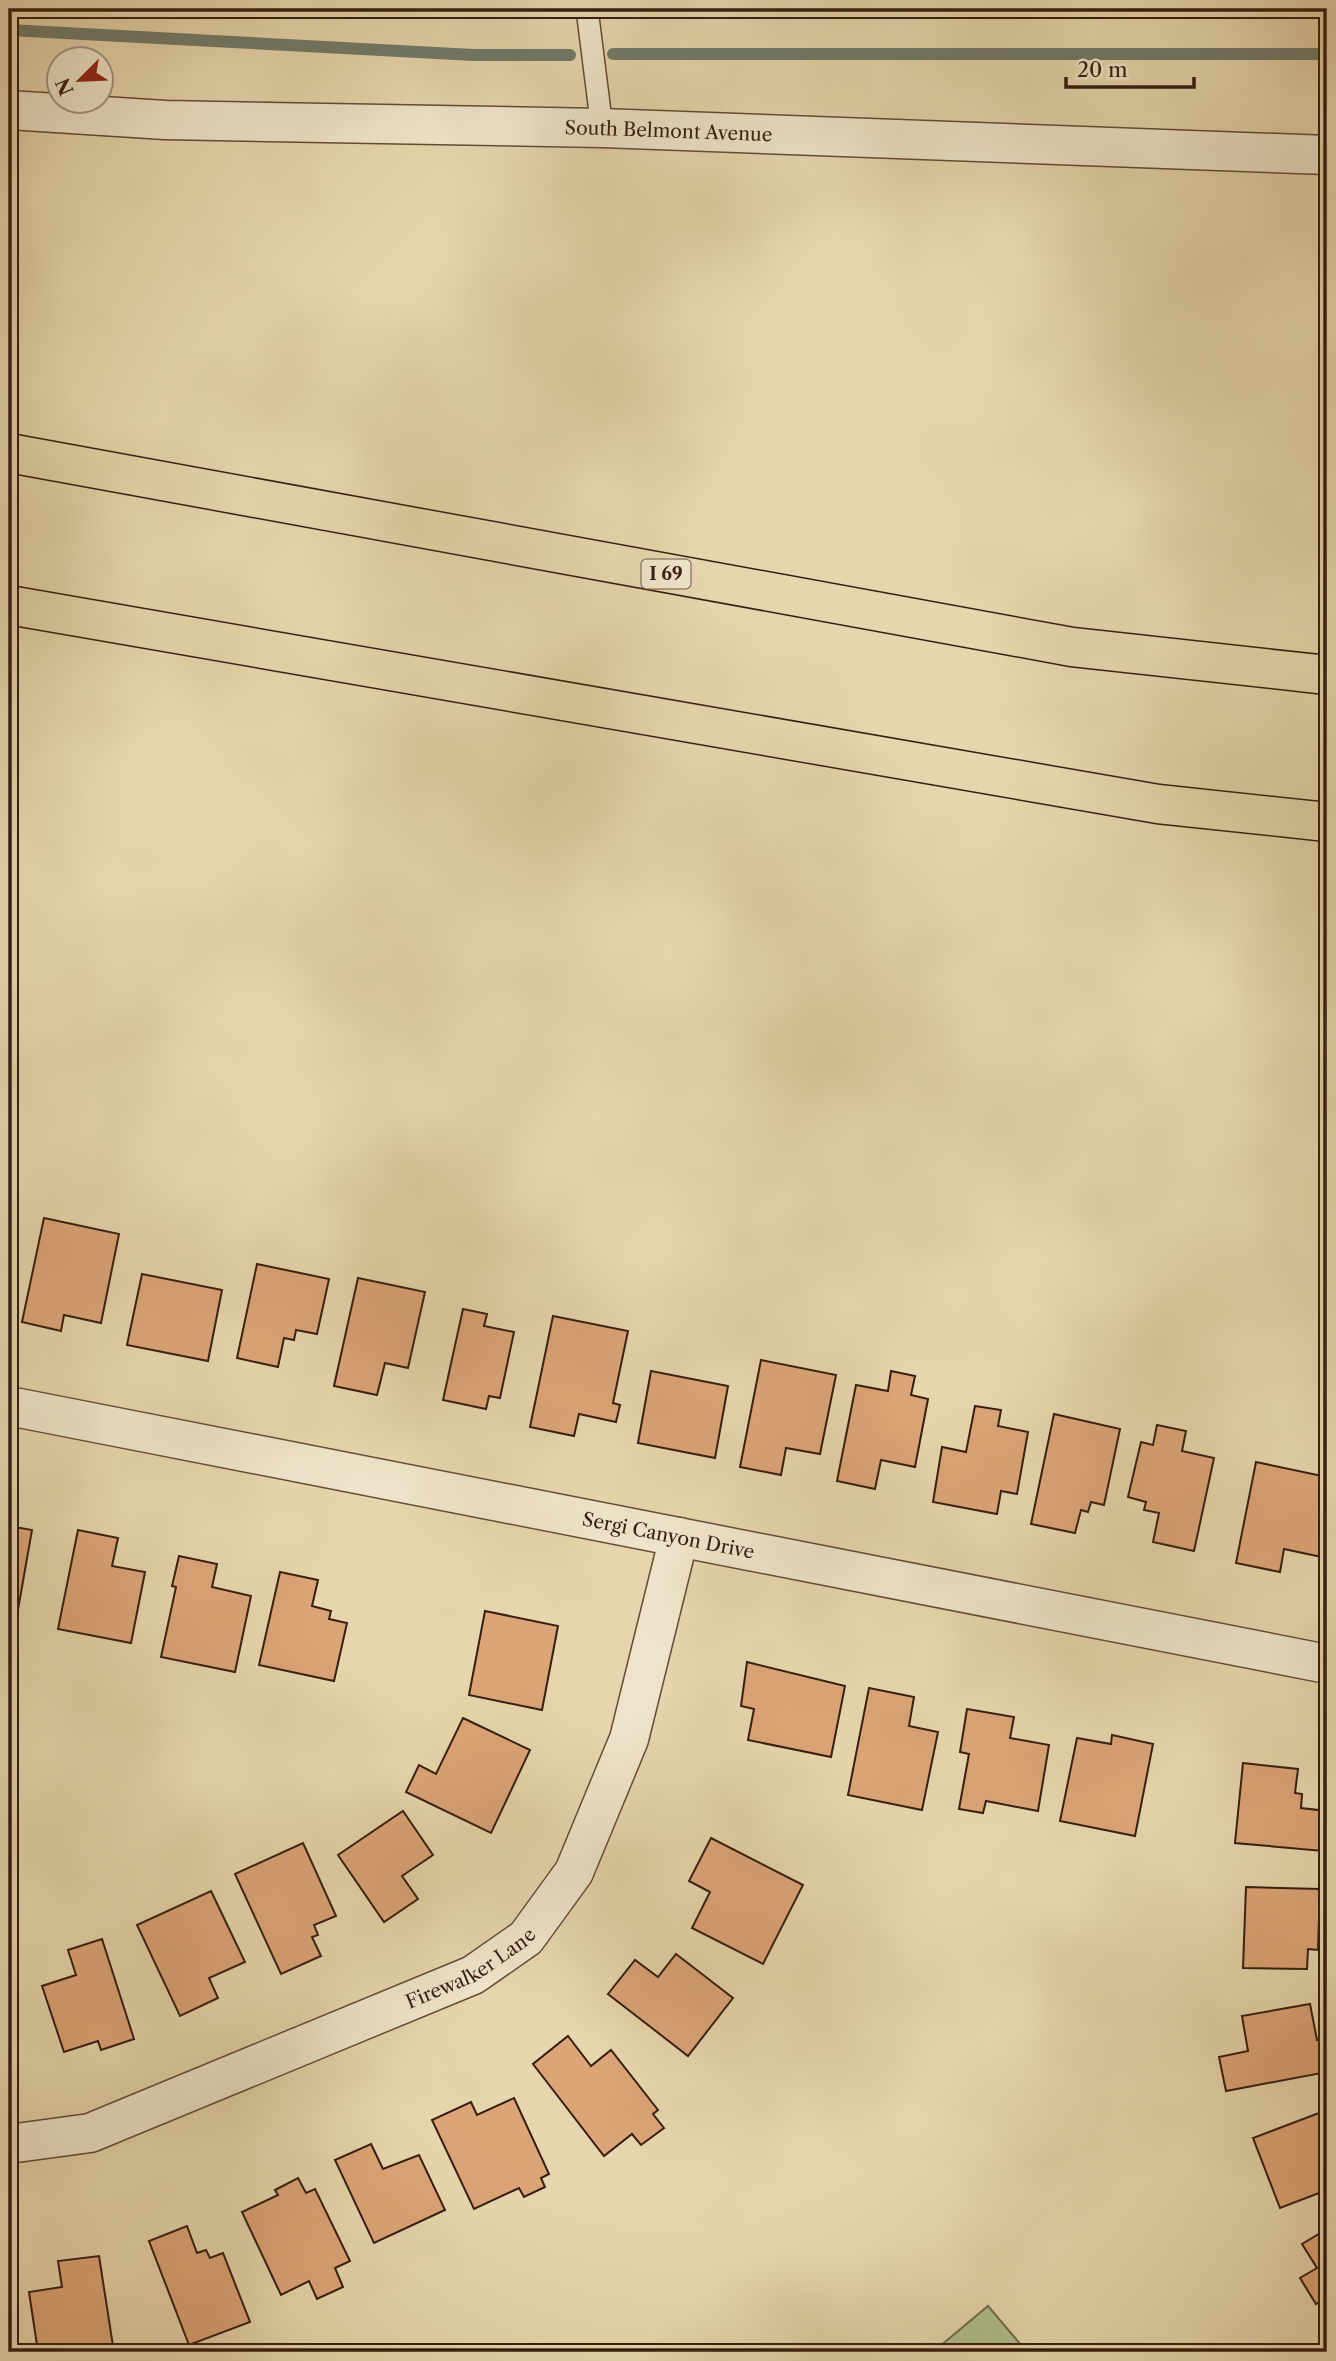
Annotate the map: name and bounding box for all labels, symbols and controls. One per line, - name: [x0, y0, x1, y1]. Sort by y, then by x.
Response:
- north arrow: [46, 46, 116, 116]
- scale bar: [1066, 46, 1194, 90]
- text: 20 m: [1077, 57, 1128, 82]
- text: N: [51, 74, 79, 99]
- street label: South Belmont Avenue: [564, 116, 773, 146]
- road number: I 69: [642, 560, 690, 588]
- street label: Sergi Canyon Drive: [580, 1507, 757, 1564]
- street label: Firewalker Lane: [402, 1924, 541, 2014]

